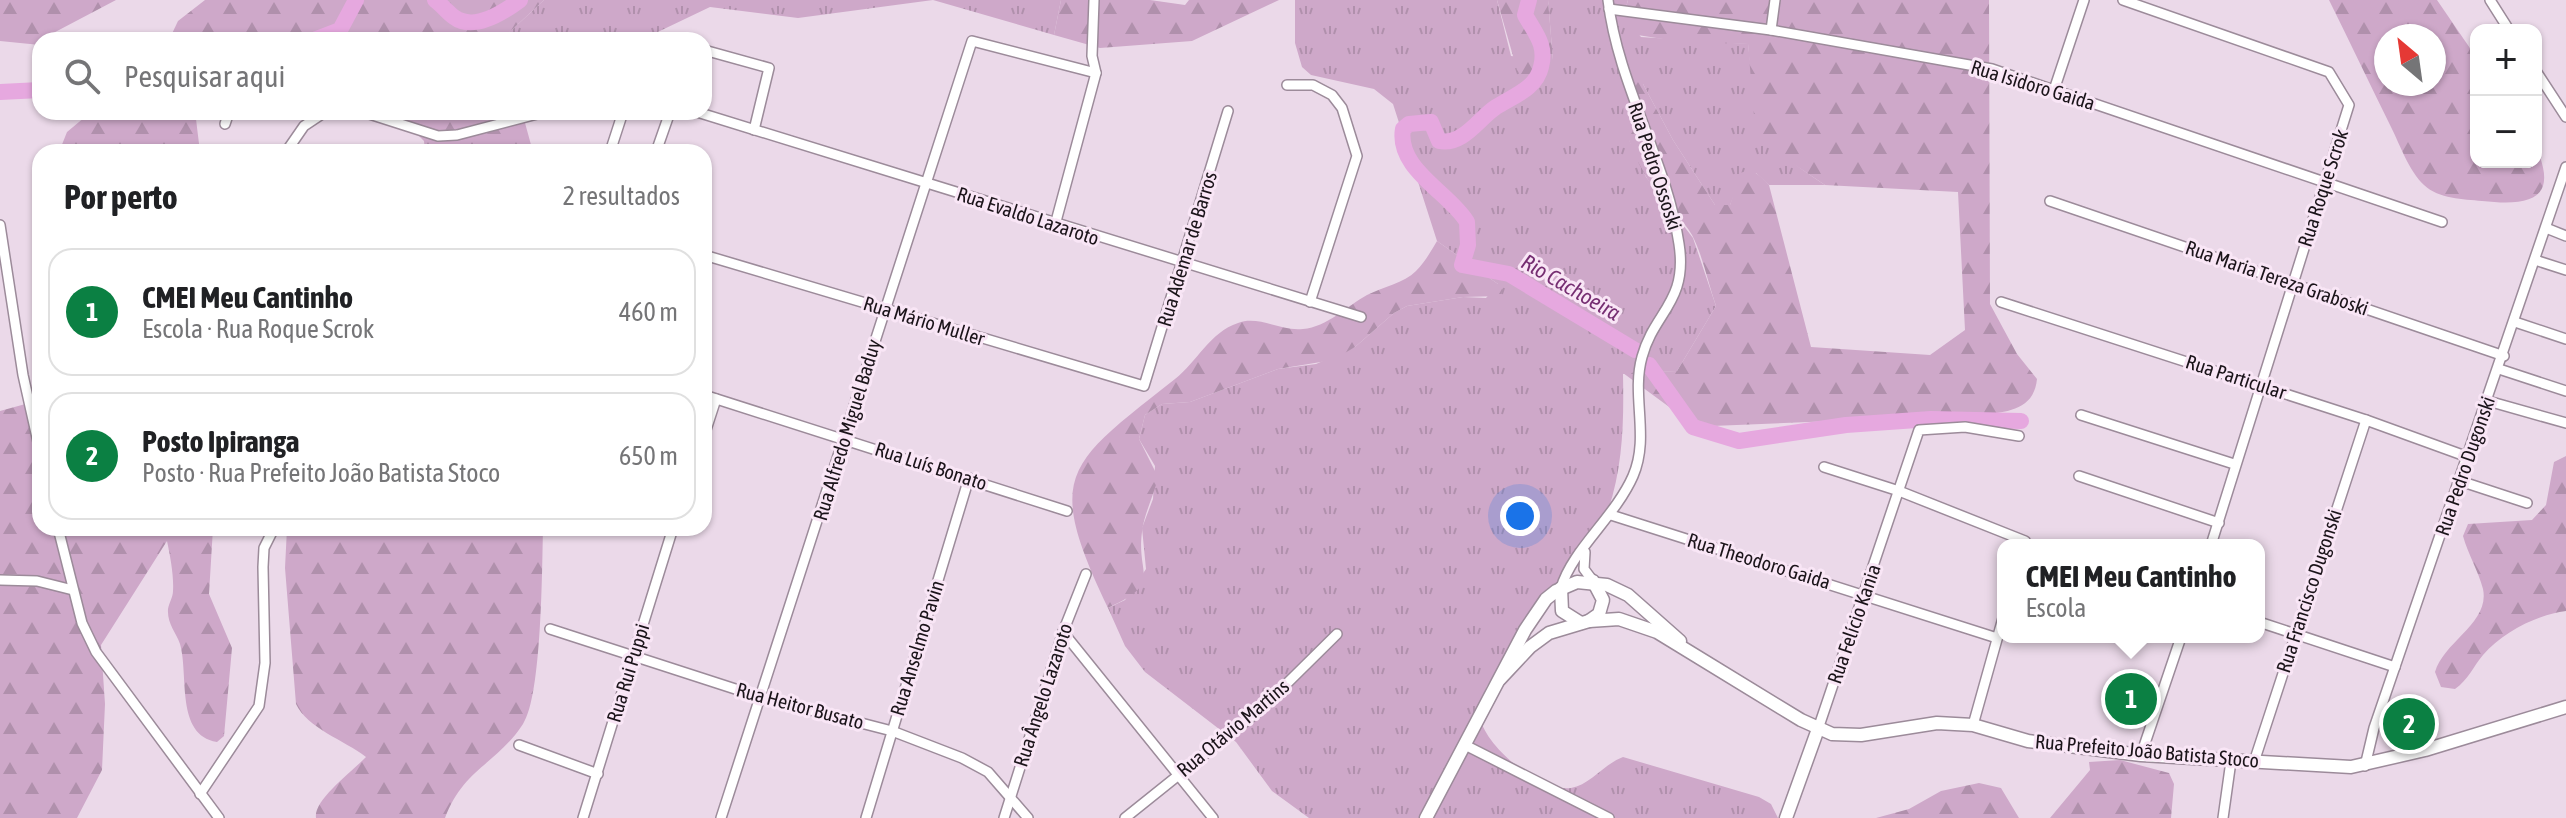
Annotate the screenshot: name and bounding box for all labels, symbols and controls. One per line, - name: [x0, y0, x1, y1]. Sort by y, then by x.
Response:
- north arrow: [2374, 24, 2446, 96]
- map controls: [2470, 24, 2542, 168]
- button: +: [2470, 24, 2542, 96]
- search box: [32, 32, 712, 120]
- icon: search: [60, 54, 104, 98]
- street label: Rua Isidoro Gaida: [1968, 55, 2098, 114]
- text: Pesquisar aqui: [124, 59, 285, 93]
- button: −: [2470, 96, 2542, 168]
- street label: Rua Pedro Ossoski: [1624, 99, 1687, 233]
- street label: Rua Roque Scrok: [2293, 126, 2352, 249]
- street label: Rua Ademar de Barros: [1152, 169, 1221, 329]
- text: Por perto: [64, 177, 178, 216]
- text: 2 resultados: [563, 181, 680, 211]
- street label: Rua Evaldo Lazaroto: [954, 182, 1102, 249]
- street label: Rua Maria Tereza Graboski: [2183, 235, 2372, 320]
- water label: Rio Cachoeira: [1517, 248, 1625, 326]
- text: CMEI Meu Cantinho: [142, 280, 353, 314]
- street label: Rua Mário Muller: [861, 291, 989, 350]
- text: 1: [86, 297, 98, 327]
- text: 460 m: [619, 297, 678, 327]
- text: Escola · Rua Roque Scrok: [142, 314, 374, 344]
- street label: Rua Alfredo Miguel Baduy: [808, 336, 885, 523]
- street label: Rua Particular: [2183, 350, 2290, 404]
- street label: Rua Pedro Dugonski: [2430, 393, 2499, 539]
- text: Posto Ipiranga: [142, 424, 299, 458]
- street label: Rua Luís Bonato: [872, 437, 990, 494]
- text: 2: [86, 441, 98, 471]
- text: 650 m: [619, 441, 678, 471]
- text: Posto · Rua Prefeito João Batista Stoco: [142, 458, 500, 488]
- your location: [1500, 496, 1540, 536]
- street label: Rua Francisco Dugonski: [2271, 506, 2346, 675]
- street label: Rua Theodoro Gaida: [1685, 528, 1833, 593]
- popup: [1997, 539, 2265, 643]
- text: CMEI Meu Cantinho: [2025, 559, 2237, 593]
- street label: Rua Felício Kania: [1822, 561, 1885, 687]
- street label: Rua Anselmo Pavin: [885, 577, 948, 718]
- text: Escola: [2025, 593, 2086, 623]
- street label: Rua Ângelo Lazaroto: [1008, 620, 1077, 770]
- street label: Rua Rui Puppi: [602, 621, 653, 725]
- pin: 1: [2105, 669, 2157, 729]
- street label: Rua Otávio Martins: [1172, 674, 1293, 781]
- street label: Rua Heitor Busato: [734, 677, 866, 734]
- pin: 2: [2383, 694, 2435, 754]
- street label: Rua Prefeito João Batista Stoco: [2034, 729, 2260, 772]

